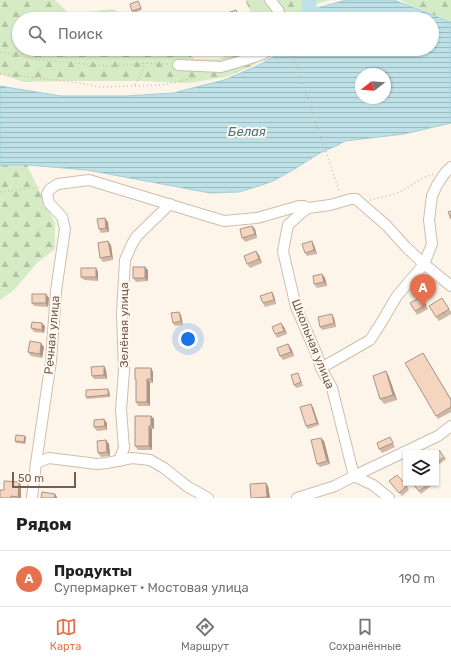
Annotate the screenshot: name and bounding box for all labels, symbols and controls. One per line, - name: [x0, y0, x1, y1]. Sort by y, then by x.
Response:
- search box: [12, 12, 439, 56]
- icon: search: [26, 23, 48, 45]
- text: Поиск: [58, 25, 103, 43]
- north arrow: [355, 68, 391, 104]
- water label: Белая: [228, 124, 266, 139]
- pin: A: [410, 274, 436, 307]
- street label: Зелёная улица: [117, 282, 131, 368]
- street label: Речная улица: [42, 295, 62, 375]
- street label: Школьная улица: [289, 297, 337, 391]
- your location: [178, 329, 198, 349]
- map controls: [403, 450, 439, 486]
- button: layers: [403, 450, 439, 486]
- scale bar: [12, 470, 76, 489]
- text: 50 m: [18, 472, 44, 485]
- text: Рядом: [16, 514, 72, 534]
- text: Продукты: [54, 562, 132, 580]
- text: A: [24, 571, 34, 586]
- text: 190 m: [399, 571, 435, 586]
- text: Супермаркет · Мостовая улица: [54, 580, 249, 595]
- tab: Карта: [50, 616, 81, 653]
- tab: Маршрут: [181, 616, 229, 653]
- tab: Сохранённые: [329, 616, 401, 653]

